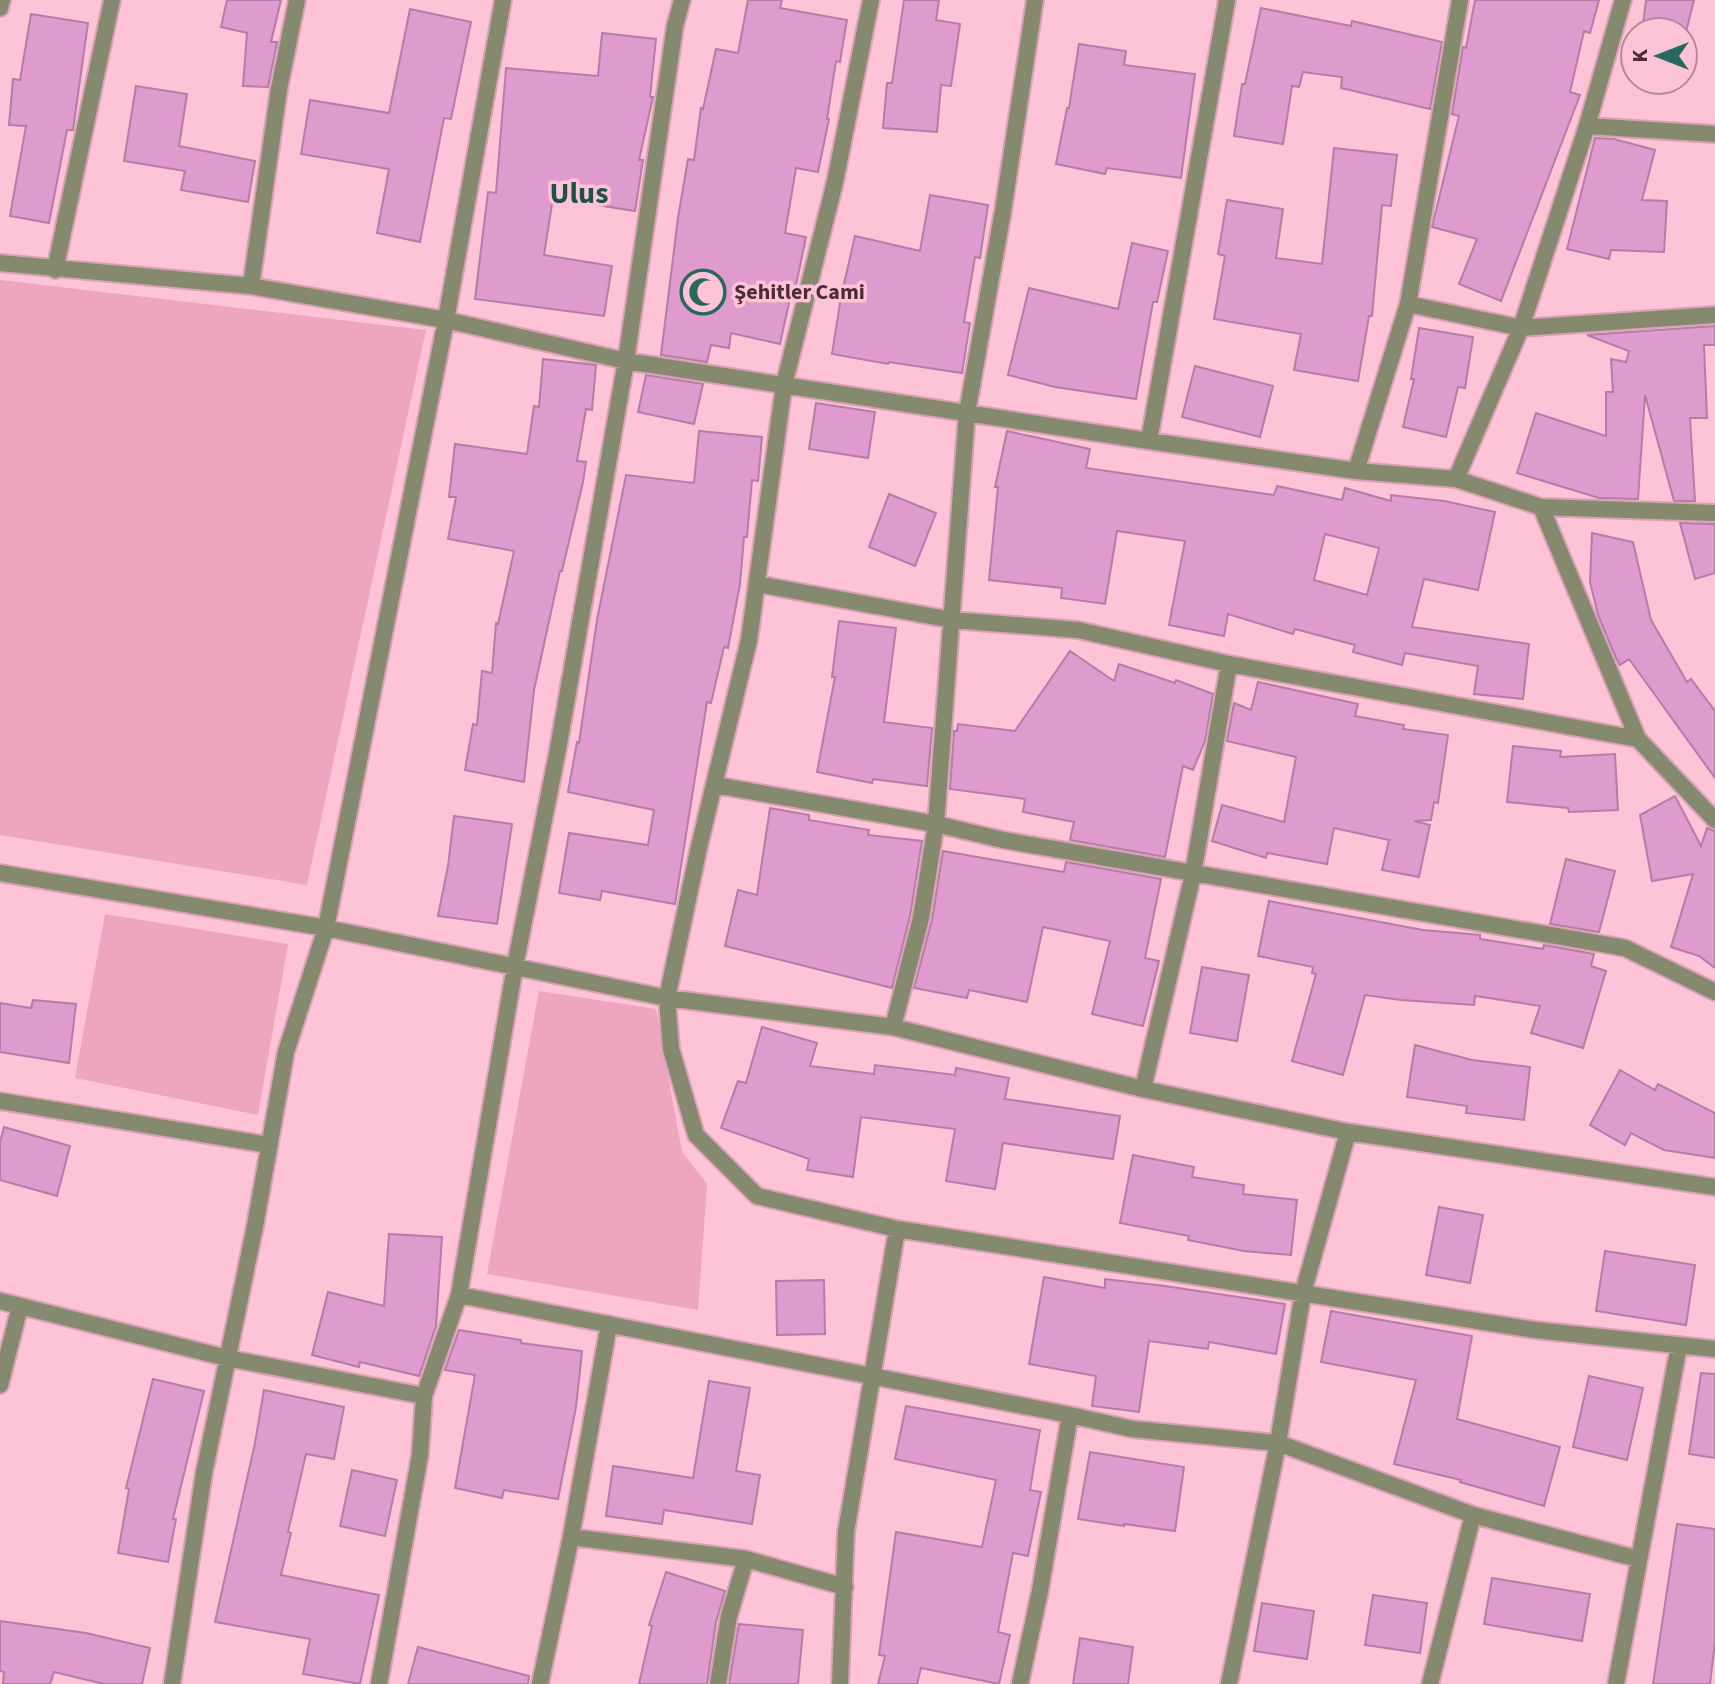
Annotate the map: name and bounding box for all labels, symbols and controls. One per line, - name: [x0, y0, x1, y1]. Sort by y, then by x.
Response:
- north arrow: [1619, 16, 1699, 96]
- text: K: [1624, 49, 1656, 63]
- district label: Ulus: [550, 172, 608, 215]
- mosque icon: Şehitler Cami: [679, 268, 727, 316]
- place label: Şehitler Cami: [734, 276, 865, 308]

